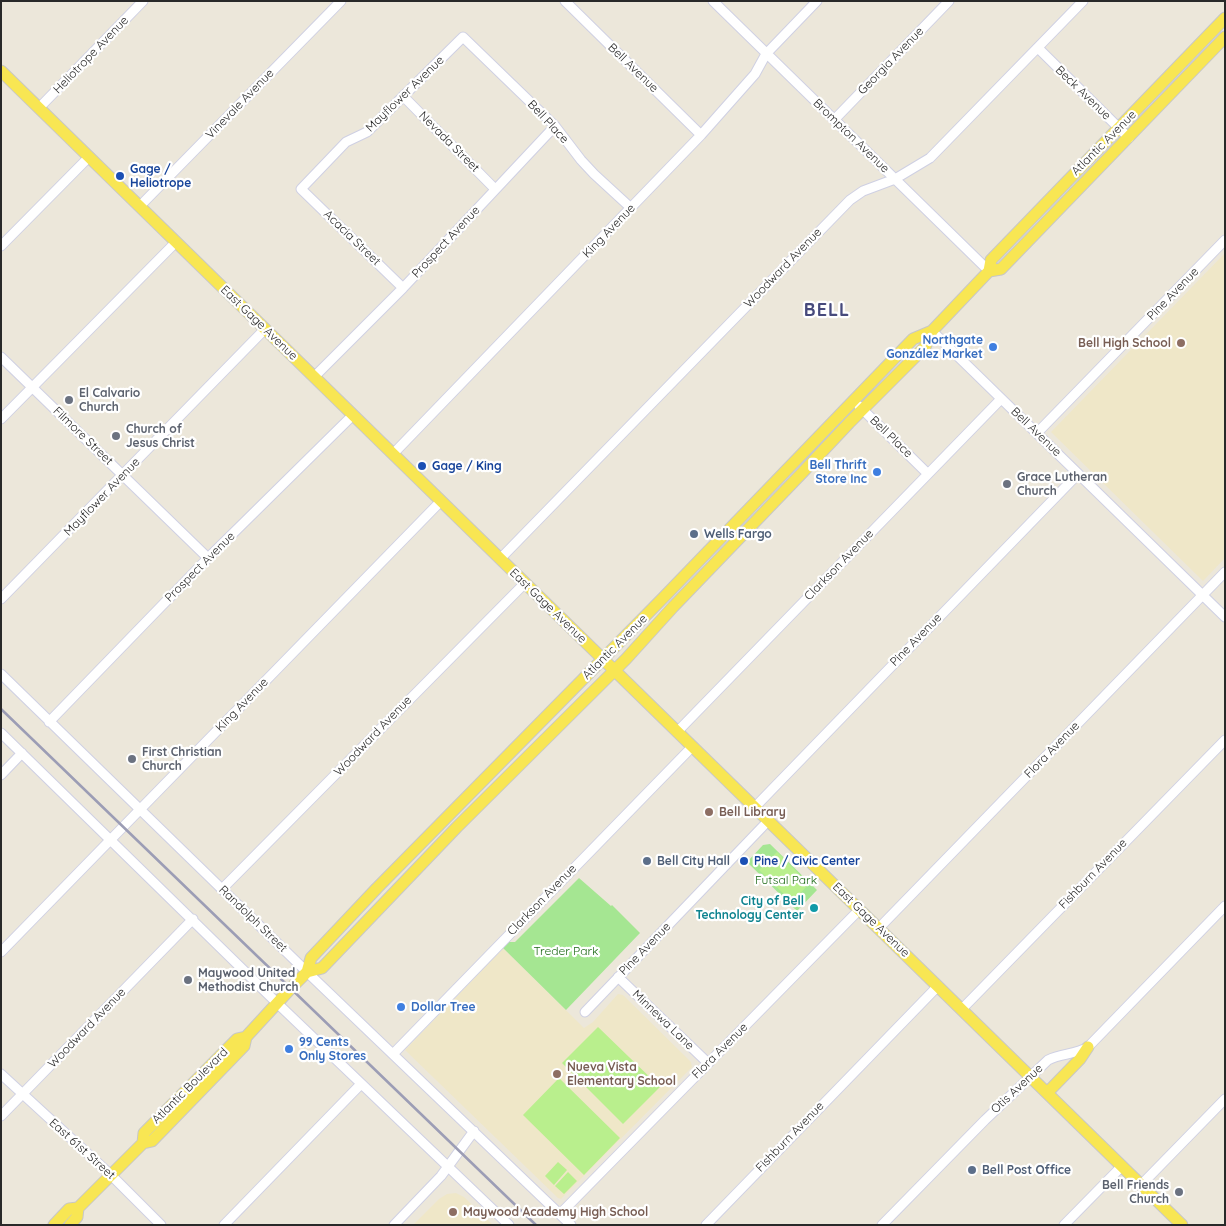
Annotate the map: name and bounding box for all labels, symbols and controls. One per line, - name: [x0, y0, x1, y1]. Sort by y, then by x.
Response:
- street label: Heliotrope Avenue: [50, 13, 132, 97]
- street label: Georgia Avenue: [855, 24, 927, 98]
- street label: Bell Avenue: [605, 40, 661, 96]
- street label: Mayflower Avenue: [363, 53, 447, 135]
- street label: Beck Avenue: [1052, 63, 1114, 123]
- street label: Vinevale Avenue: [203, 66, 277, 142]
- street label: Brompton Avenue: [810, 96, 892, 176]
- street label: Bell Place: [524, 98, 572, 146]
- street label: Atlantic Avenue: [1069, 108, 1139, 178]
- street label: Nevada Street: [416, 109, 482, 175]
- place label: Gage / Heliotrope: [130, 162, 191, 190]
- marker: Gage / Heliotrope: [114, 170, 126, 182]
- street label: King Avenue: [580, 201, 638, 261]
- street label: Prospect Avenue: [409, 203, 483, 281]
- street label: Acacia Street: [321, 207, 383, 269]
- street label: Woodward Avenue: [741, 225, 825, 311]
- street label: Pine Avenue: [1144, 265, 1202, 323]
- street label: East Gage Avenue: [218, 283, 300, 363]
- district label: BELL: [803, 300, 851, 322]
- place label: Northgate González Market: [886, 333, 983, 361]
- place label: Bell High School: [1078, 336, 1171, 350]
- marker: Bell High School: [1175, 337, 1187, 349]
- marker: Northgate González Market: [987, 341, 999, 353]
- place label: El Calvario Church: [79, 386, 140, 414]
- marker: El Calvario Church: [63, 394, 75, 406]
- street label: Filmore Street: [50, 404, 116, 468]
- street label: Bell Avenue: [1008, 404, 1064, 460]
- street label: Bell Place: [867, 413, 915, 461]
- place label: Church of Jesus Christ: [126, 422, 195, 450]
- marker: Church of Jesus Christ: [110, 430, 122, 442]
- street label: Mayflower Avenue: [61, 455, 143, 539]
- place label: Bell Thrift Store Inc: [809, 458, 867, 486]
- place label: Gage / King: [432, 459, 502, 473]
- marker: Gage / King: [416, 460, 428, 472]
- marker: Bell Thrift Store Inc: [871, 466, 883, 478]
- place label: Grace Lutheran Church: [1017, 470, 1107, 498]
- marker: Grace Lutheran Church: [1001, 478, 1013, 490]
- place label: Wells Fargo: [704, 527, 772, 541]
- street label: Clarkson Avenue: [802, 527, 876, 603]
- marker: Wells Fargo: [688, 528, 700, 540]
- street label: Prospect Avenue: [162, 529, 238, 605]
- street label: East Gage Avenue: [507, 566, 589, 646]
- street label: Pine Avenue: [887, 611, 945, 669]
- street label: Atlantic Avenue: [580, 612, 650, 682]
- street label: King Avenue: [213, 675, 271, 735]
- street label: Woodward Avenue: [331, 693, 415, 779]
- street label: Flora Avenue: [1022, 719, 1082, 781]
- place label: First Christian Church: [142, 745, 222, 773]
- marker: First Christian Church: [126, 753, 138, 765]
- place label: Bell Library: [719, 805, 786, 819]
- marker: Bell Library: [703, 806, 715, 818]
- street label: Fishburn Avenue: [1056, 836, 1130, 912]
- place label: Bell City Hall: [657, 854, 730, 868]
- place label: Pine / Civic Center: [754, 854, 860, 868]
- marker: Bell City Hall: [641, 855, 653, 867]
- marker: Pine / Civic Center: [738, 855, 750, 867]
- street label: Clarkson Avenue: [505, 862, 579, 938]
- park label: Futsal Park: [755, 873, 817, 887]
- street label: East Gage Avenue: [830, 880, 912, 960]
- street label: Randolph Street: [216, 883, 290, 955]
- place label: City of Bell Technology Center: [695, 894, 804, 922]
- marker: City of Bell Technology Center: [808, 902, 820, 914]
- street label: Pine Avenue: [616, 920, 674, 978]
- park label: Treder Park: [533, 944, 599, 958]
- place label: Maywood United Methodist Church: [198, 966, 299, 994]
- marker: Maywood United Methodist Church: [182, 974, 194, 986]
- street label: Woodward Avenue: [45, 985, 129, 1071]
- street label: Minnewa Lane: [629, 987, 697, 1053]
- place label: Dollar Tree: [411, 1000, 476, 1014]
- marker: Dollar Tree: [395, 1001, 407, 1013]
- street label: Flora Avenue: [689, 1020, 751, 1082]
- place label: 99 Cents Only Stores: [299, 1035, 366, 1063]
- marker: 99 Cents Only Stores: [283, 1043, 295, 1055]
- street label: Atlantic Boulevard: [149, 1045, 231, 1127]
- place label: Nueva Vista Elementary School: [567, 1060, 676, 1088]
- street label: Otis Avenue: [988, 1061, 1046, 1117]
- marker: Nueva Vista Elementary School: [551, 1068, 563, 1080]
- street label: Fishburn Avenue: [753, 1099, 827, 1175]
- street label: East 61st Street: [46, 1116, 118, 1182]
- place label: Bell Post Office: [982, 1163, 1071, 1177]
- marker: Bell Post Office: [966, 1164, 978, 1176]
- place label: Bell Friends Church: [1102, 1178, 1169, 1206]
- marker: Bell Friends Church: [1173, 1186, 1185, 1198]
- place label: Maywood Academy High School: [463, 1205, 648, 1219]
- marker: Maywood Academy High School: [447, 1206, 459, 1218]

